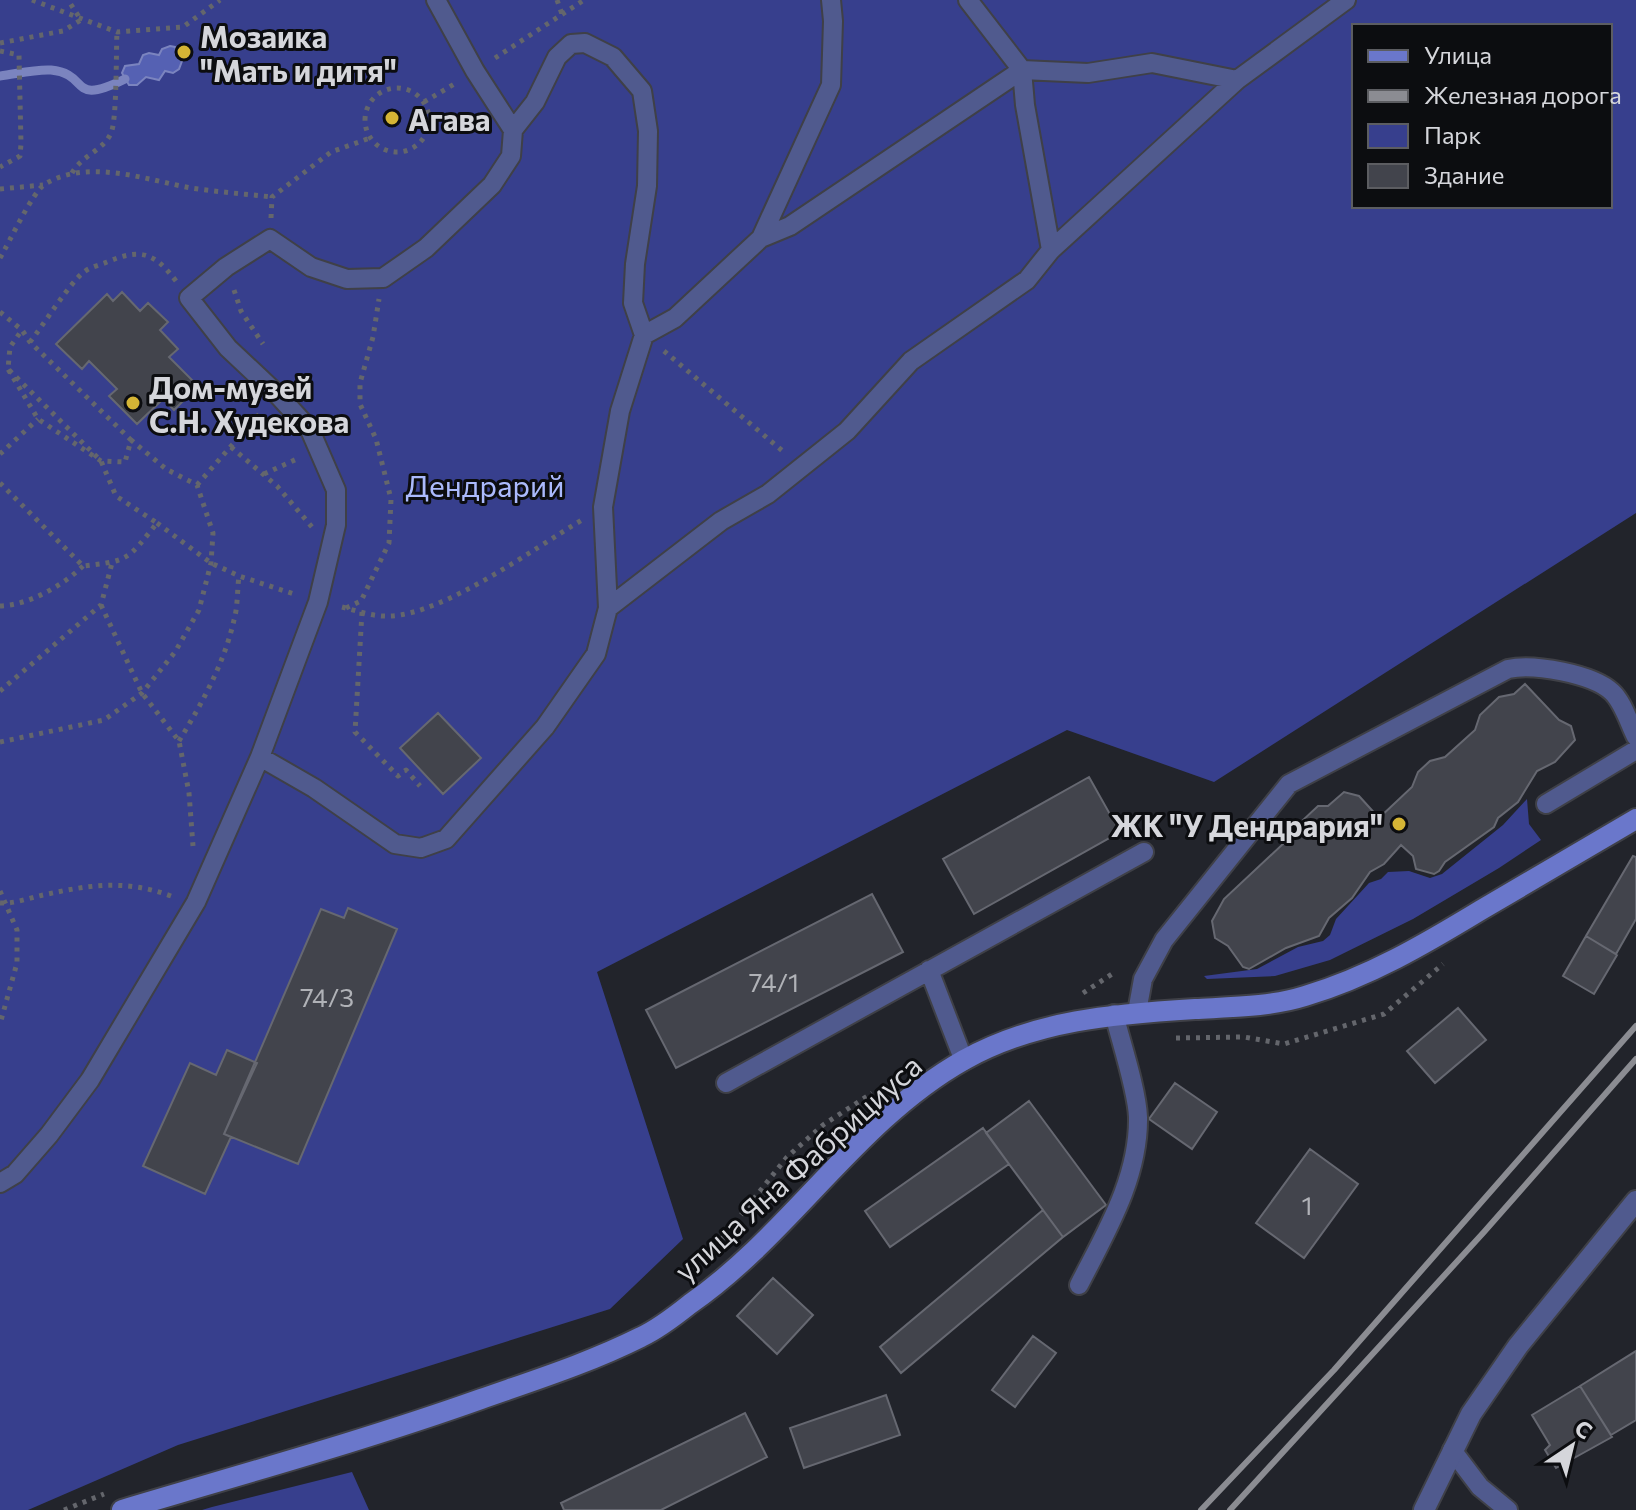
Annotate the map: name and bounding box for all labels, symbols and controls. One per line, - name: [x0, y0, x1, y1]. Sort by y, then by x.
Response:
- place label: Мозаика "Мать и дитя": [200, 17, 397, 88]
- legend: [1352, 24, 1612, 208]
- text: Улица: [1424, 40, 1492, 69]
- marker: Мозаика "Мать и дитя": [175, 43, 193, 61]
- text: Железная дорога: [1424, 80, 1622, 109]
- place label: Агава: [408, 100, 491, 137]
- marker: Агава: [383, 109, 401, 127]
- text: Парк: [1424, 120, 1481, 149]
- text: Здание: [1424, 160, 1504, 189]
- place label: Дом-музей С.Н. Худекова: [149, 368, 349, 439]
- marker: Дом-музей С.Н. Худекова: [124, 394, 142, 412]
- park label: Дендрарий: [405, 466, 565, 503]
- place label: ЖК "У Дендрария": [1111, 806, 1383, 843]
- marker: ЖК "У Дендрария": [1390, 815, 1408, 833]
- house number: 74/1: [749, 966, 799, 997]
- house number: 74/3: [300, 981, 354, 1012]
- street label: улица Яна Фабрициуса: [666, 1046, 928, 1288]
- house number: 1: [1301, 1189, 1313, 1220]
- north arrow: [1532, 1406, 1612, 1486]
- text: С: [1570, 1414, 1598, 1445]

